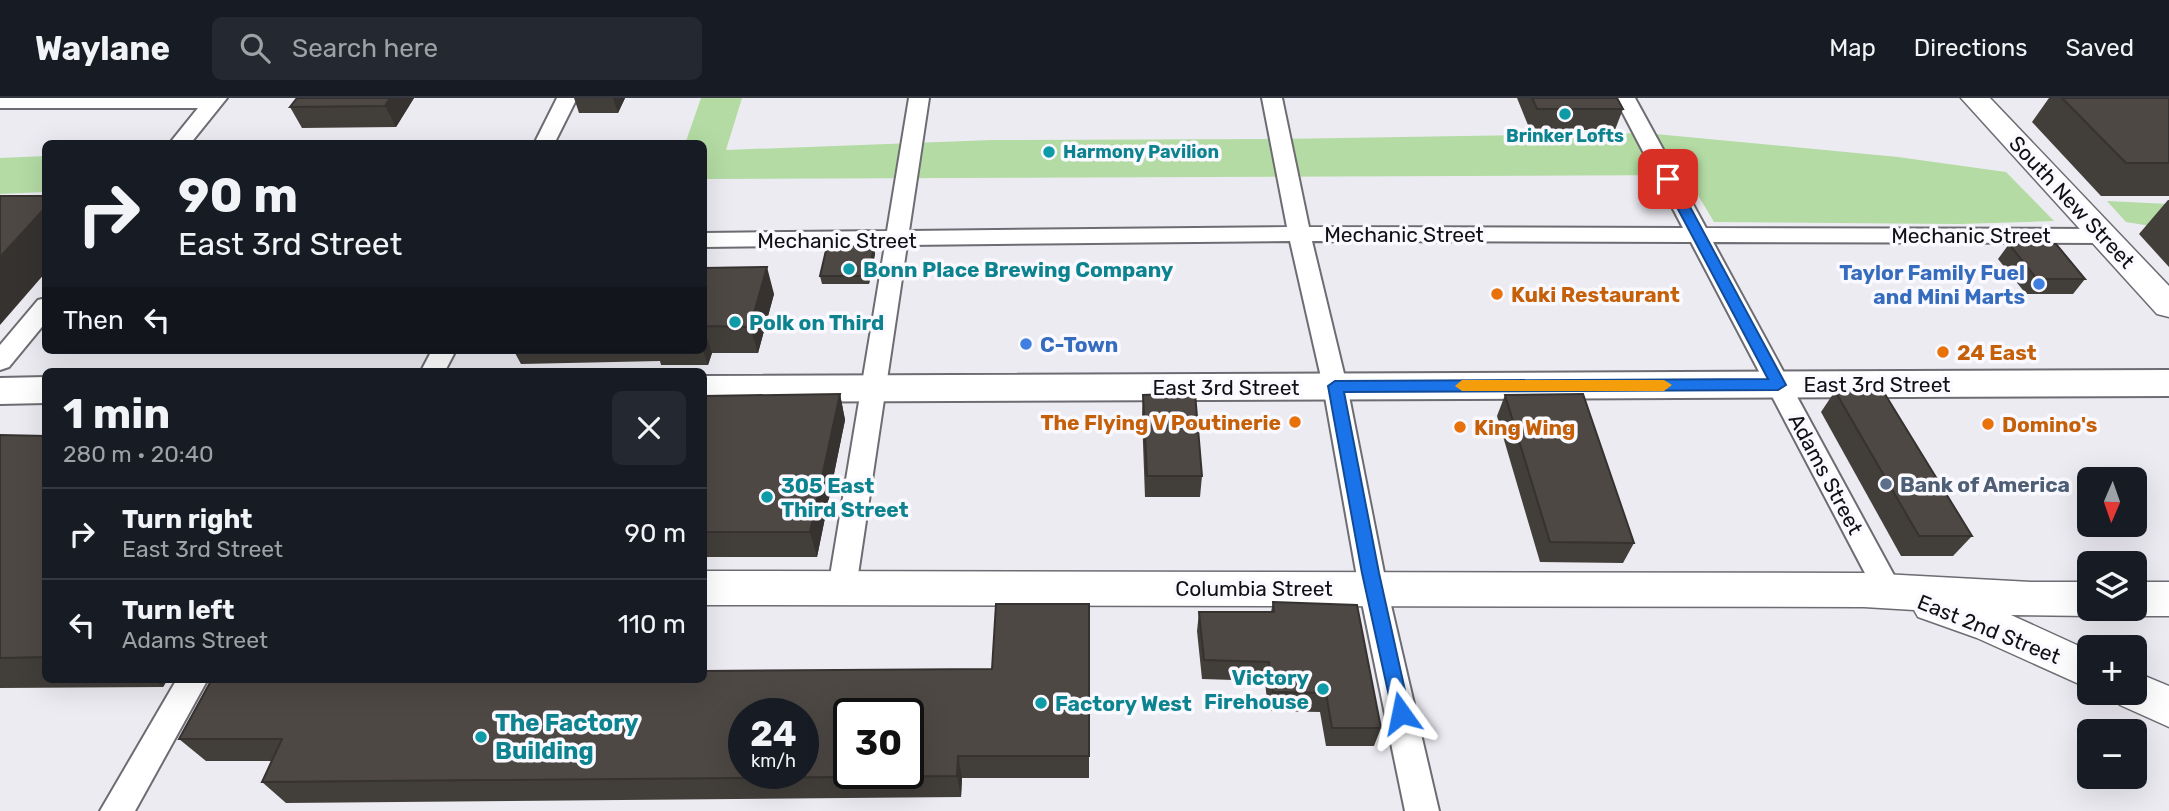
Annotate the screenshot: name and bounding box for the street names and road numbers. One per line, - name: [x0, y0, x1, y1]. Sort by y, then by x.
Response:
- street label: South New Street: [2004, 131, 2140, 273]
- street label: Mechanic Street: [1324, 222, 1484, 247]
- street label: Mechanic Street: [1891, 223, 2051, 248]
- street label: Mechanic Street: [757, 228, 917, 253]
- street label: East 3rd Street: [1803, 372, 1951, 397]
- street label: East 3rd Street: [1152, 375, 1300, 400]
- street label: Adams Street: [1784, 409, 1868, 539]
- street label: Columbia Street: [1175, 576, 1333, 601]
- street label: East 2nd Street: [1914, 589, 2064, 669]

